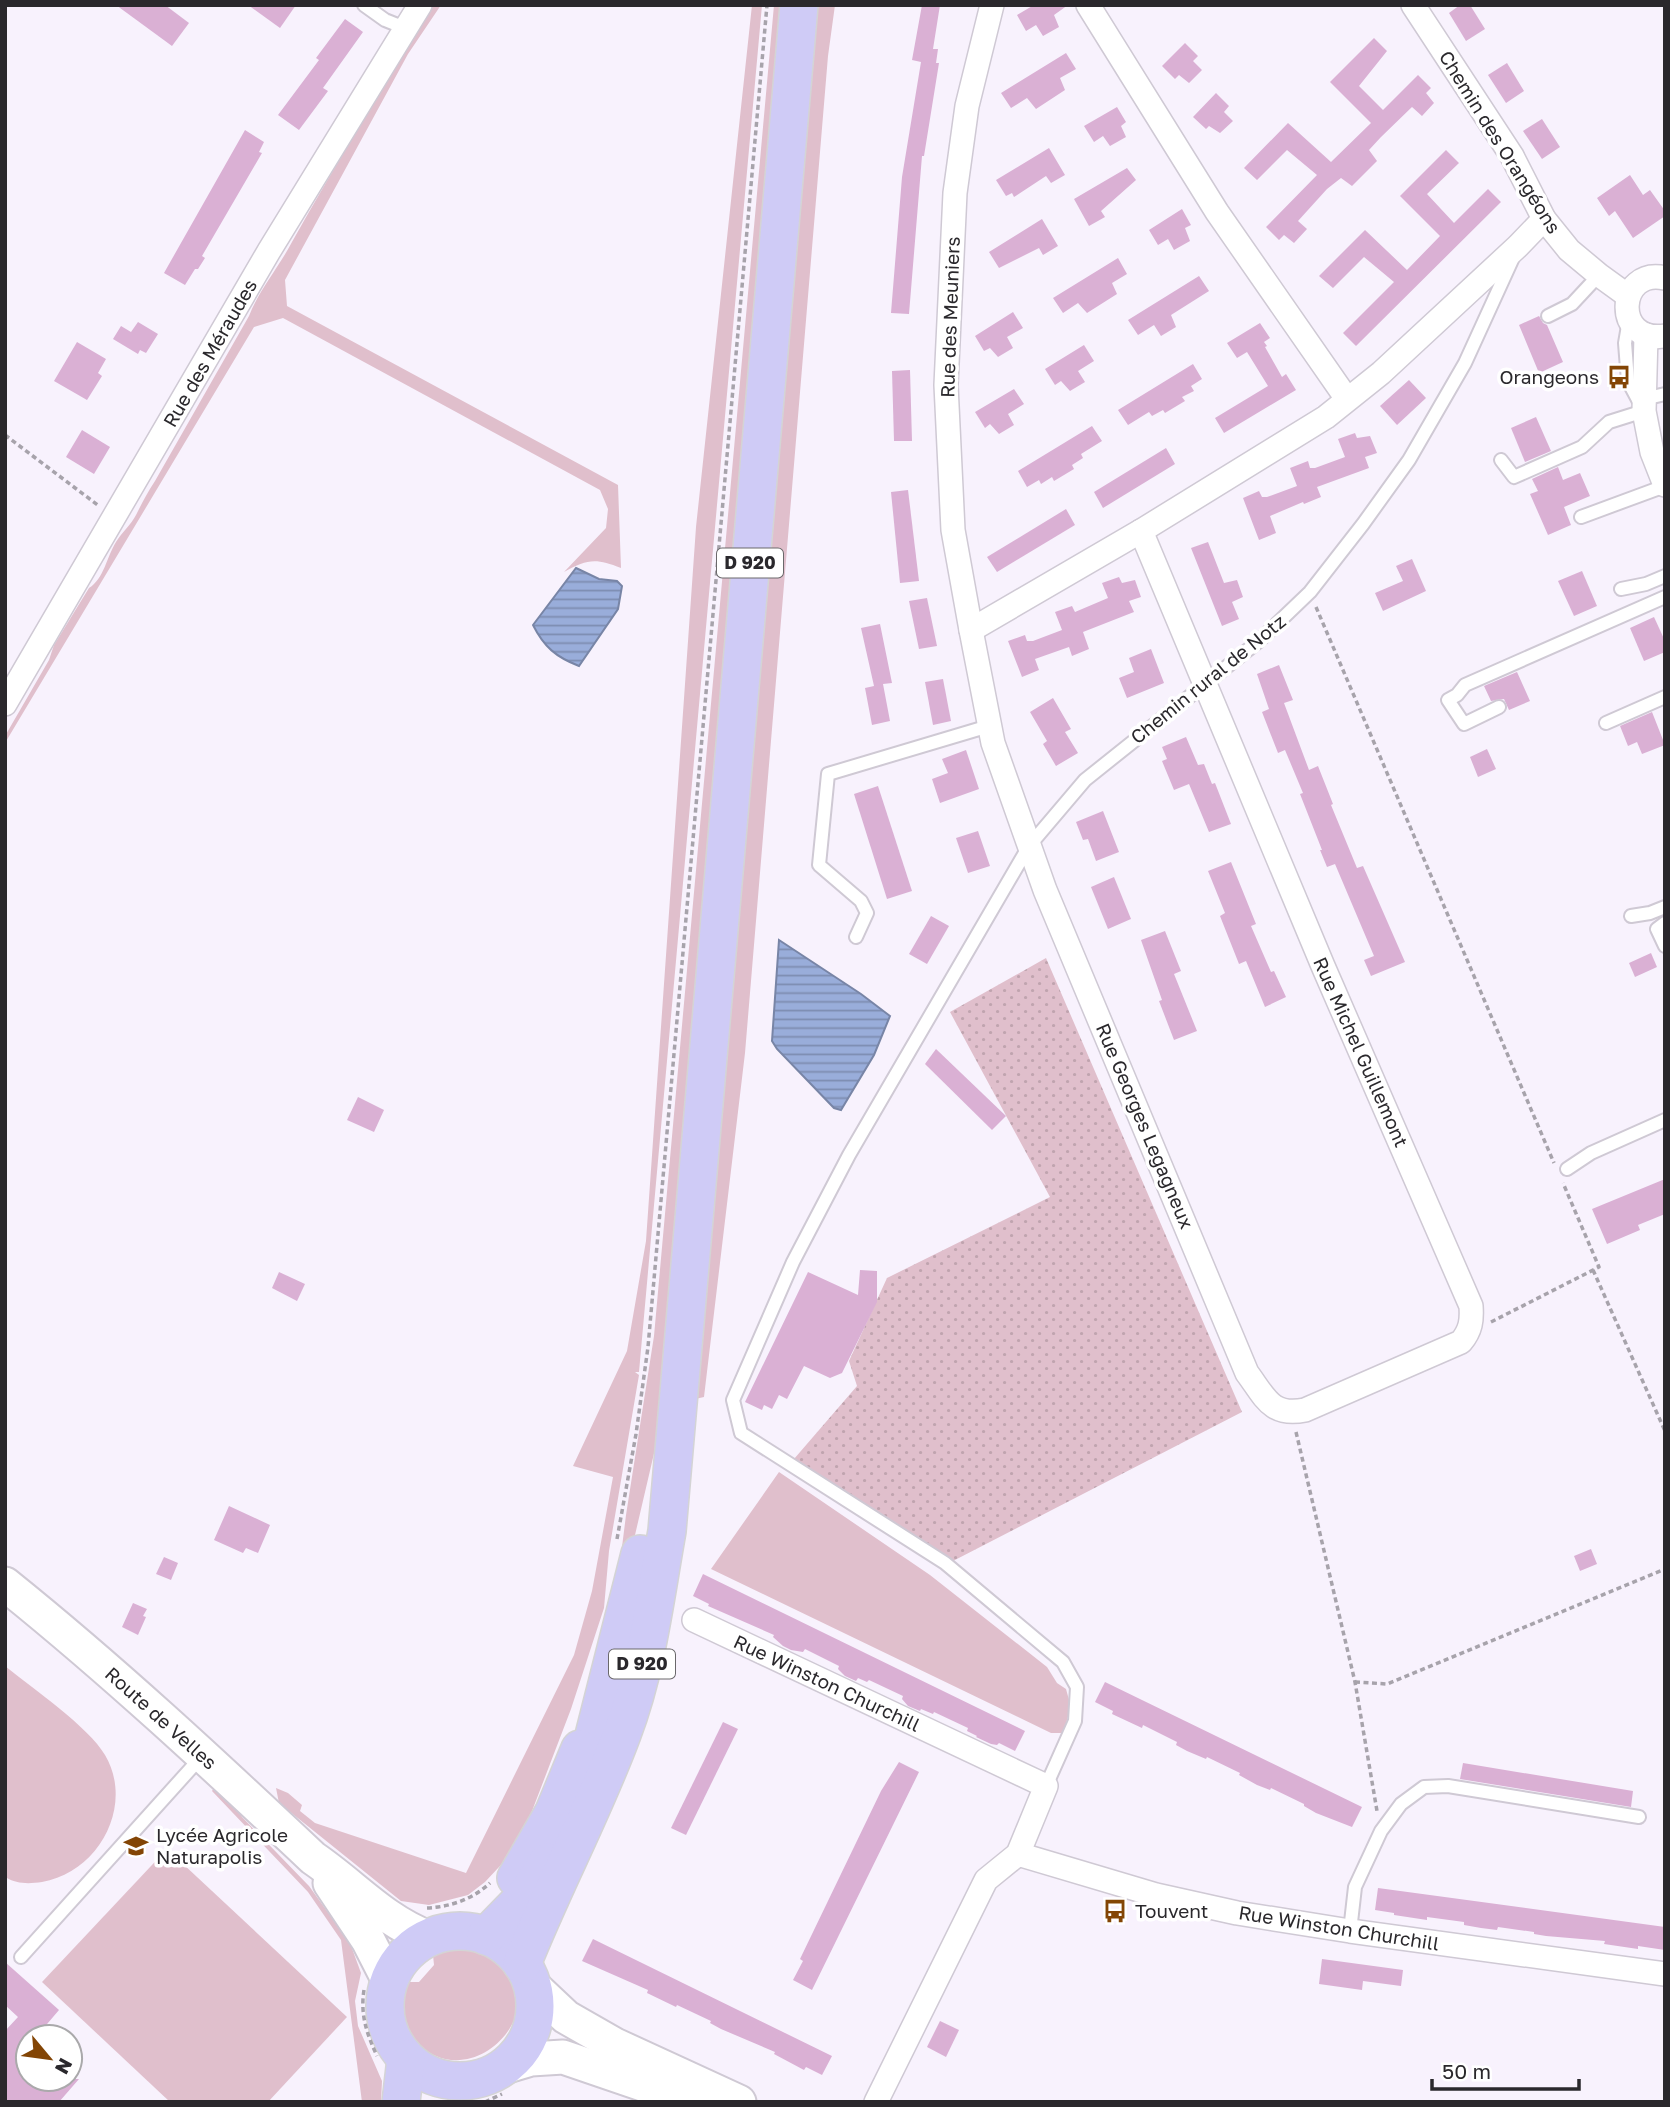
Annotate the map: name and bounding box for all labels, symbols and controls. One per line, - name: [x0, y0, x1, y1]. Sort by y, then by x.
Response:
- street label: Chemin des Orangéons: [1435, 46, 1566, 237]
- street label: Rue des Meuniers: [935, 236, 964, 398]
- street label: Rue des Méraudes: [158, 275, 261, 431]
- bus stop icon: Orangeons: [1605, 363, 1633, 391]
- place label: Orangeons: [1499, 365, 1599, 388]
- road number: D 920: [717, 548, 783, 578]
- street label: Chemin rural de Notz: [1126, 609, 1290, 748]
- street label: Rue Michel Guillemont: [1309, 953, 1414, 1150]
- street label: Rue Georges Legagneux: [1092, 1020, 1199, 1232]
- street label: Rue Winston Churchill: [730, 1629, 924, 1736]
- road number: D 920: [609, 1650, 675, 1679]
- street label: Route de Velles: [101, 1662, 222, 1774]
- place label: Lycée Agricole Naturapolis: [156, 1823, 288, 1868]
- school or university icon: Lycée Agricole Naturapolis: [122, 1832, 150, 1860]
- bus stop icon: Touvent: [1101, 1897, 1129, 1925]
- place label: Touvent: [1135, 1899, 1208, 1922]
- street label: Rue Winston Churchill: [1237, 1900, 1441, 1955]
- north arrow: [14, 2023, 84, 2093]
- scale bar: [1432, 2048, 1579, 2092]
- text: N: [51, 2055, 78, 2078]
- text: 50 m: [1442, 2058, 1491, 2084]

